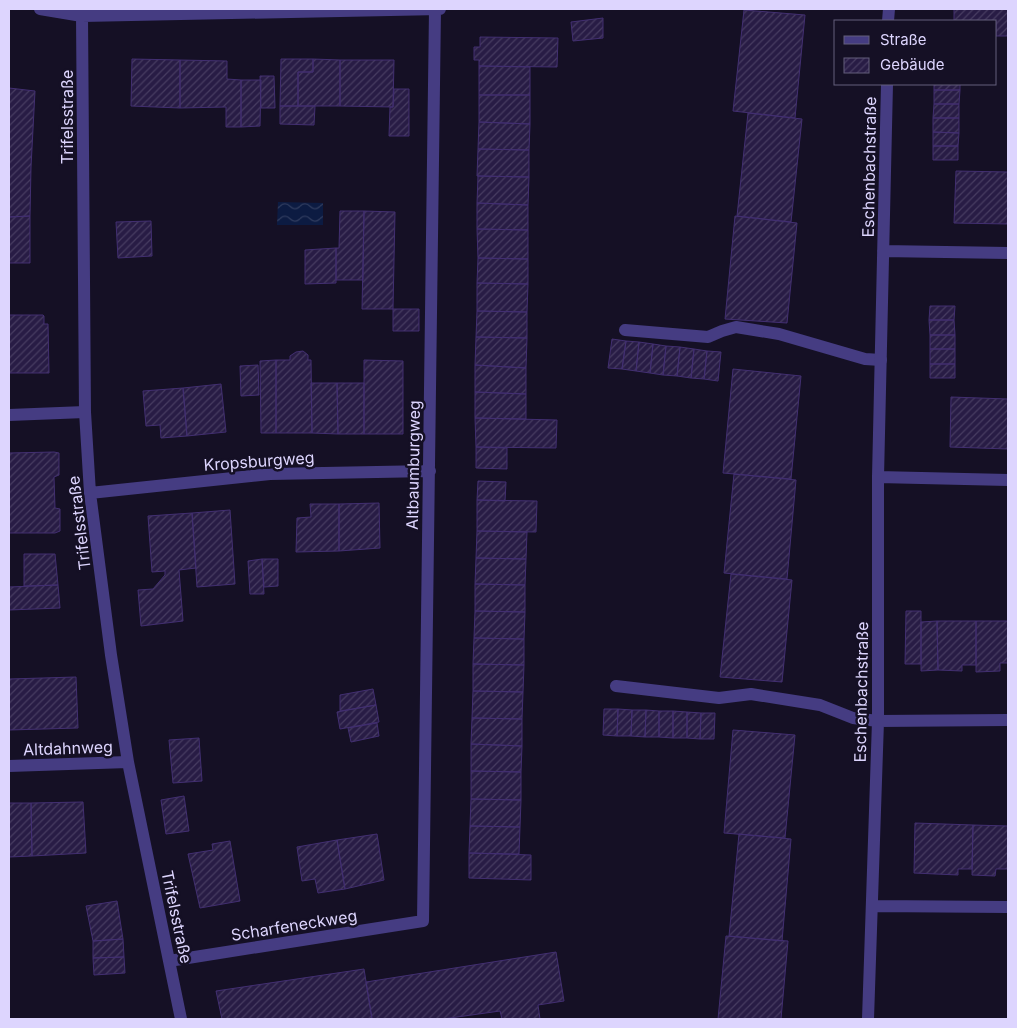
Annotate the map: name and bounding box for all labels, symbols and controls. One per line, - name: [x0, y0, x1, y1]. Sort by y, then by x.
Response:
- legend: [834, 20, 997, 85]
- text: Straße: [880, 30, 927, 49]
- text: Gebäude: [880, 55, 945, 74]
- street label: Trifelsstraße: [57, 70, 77, 164]
- street label: Eschenbachstraße: [858, 96, 880, 238]
- street label: Altbaumburgweg: [402, 400, 424, 530]
- street label: Kropsburgweg: [203, 447, 315, 475]
- street label: Trifelsstraße: [63, 475, 95, 571]
- street label: Eschenbachstraße: [850, 621, 872, 763]
- street label: Altdahnweg: [23, 736, 113, 760]
- street label: Trifelsstraße: [157, 869, 197, 965]
- street label: Scharfeneckweg: [229, 905, 359, 945]

